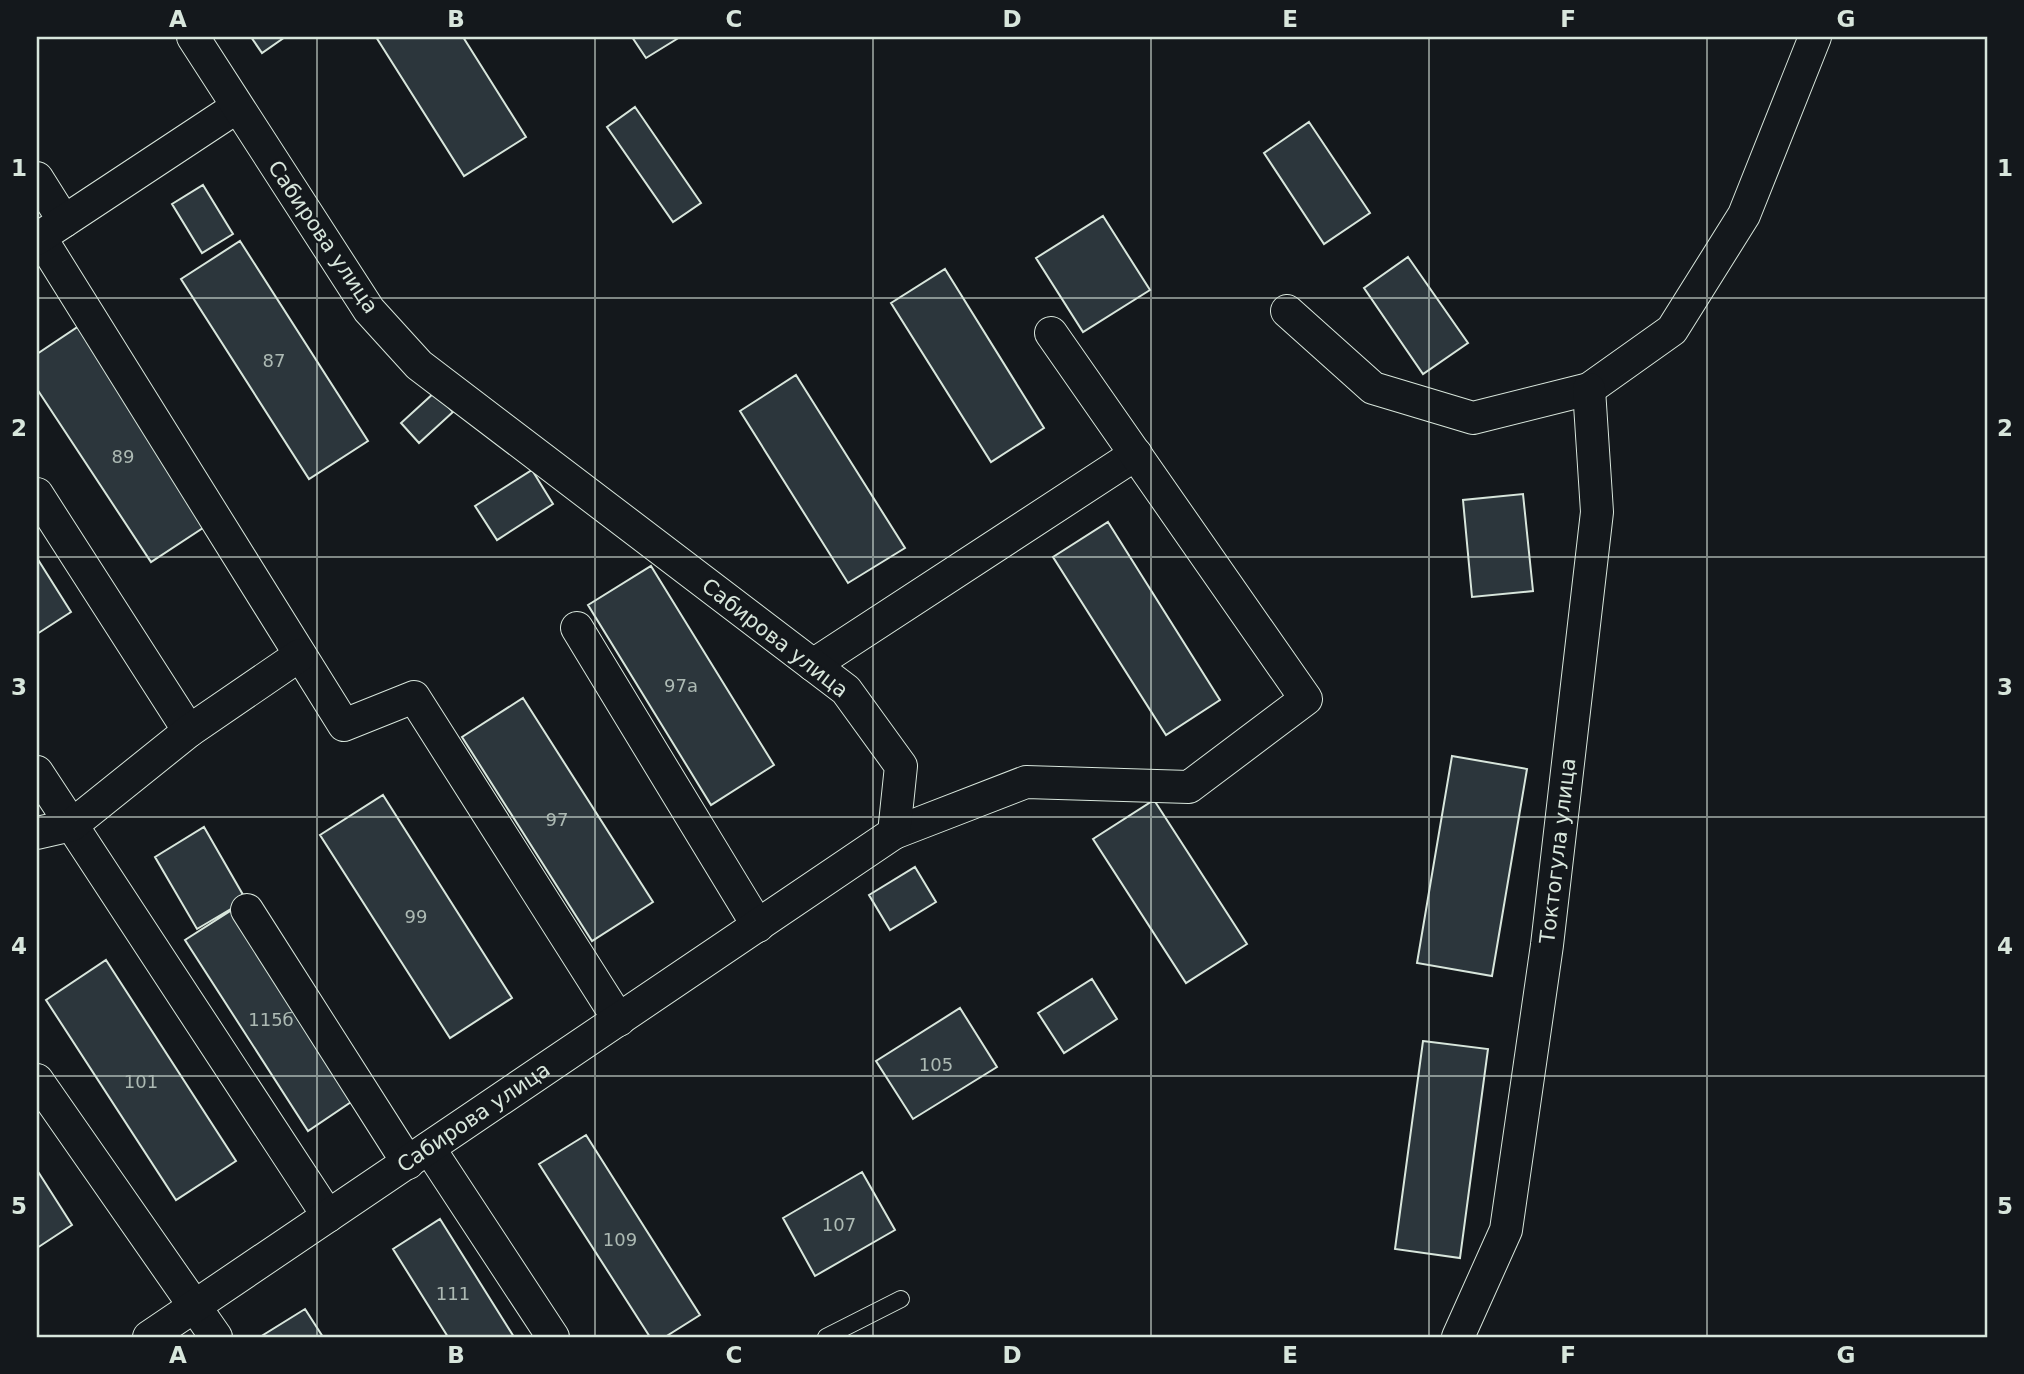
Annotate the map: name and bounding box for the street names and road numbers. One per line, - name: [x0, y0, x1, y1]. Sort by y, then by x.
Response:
- street label: Сабирова улица: [263, 156, 383, 318]
- street label: Сабирова улица: [697, 573, 853, 703]
- street label: Токтогула улица: [1535, 757, 1581, 946]
- street label: Сабирова улица: [393, 1057, 555, 1177]

